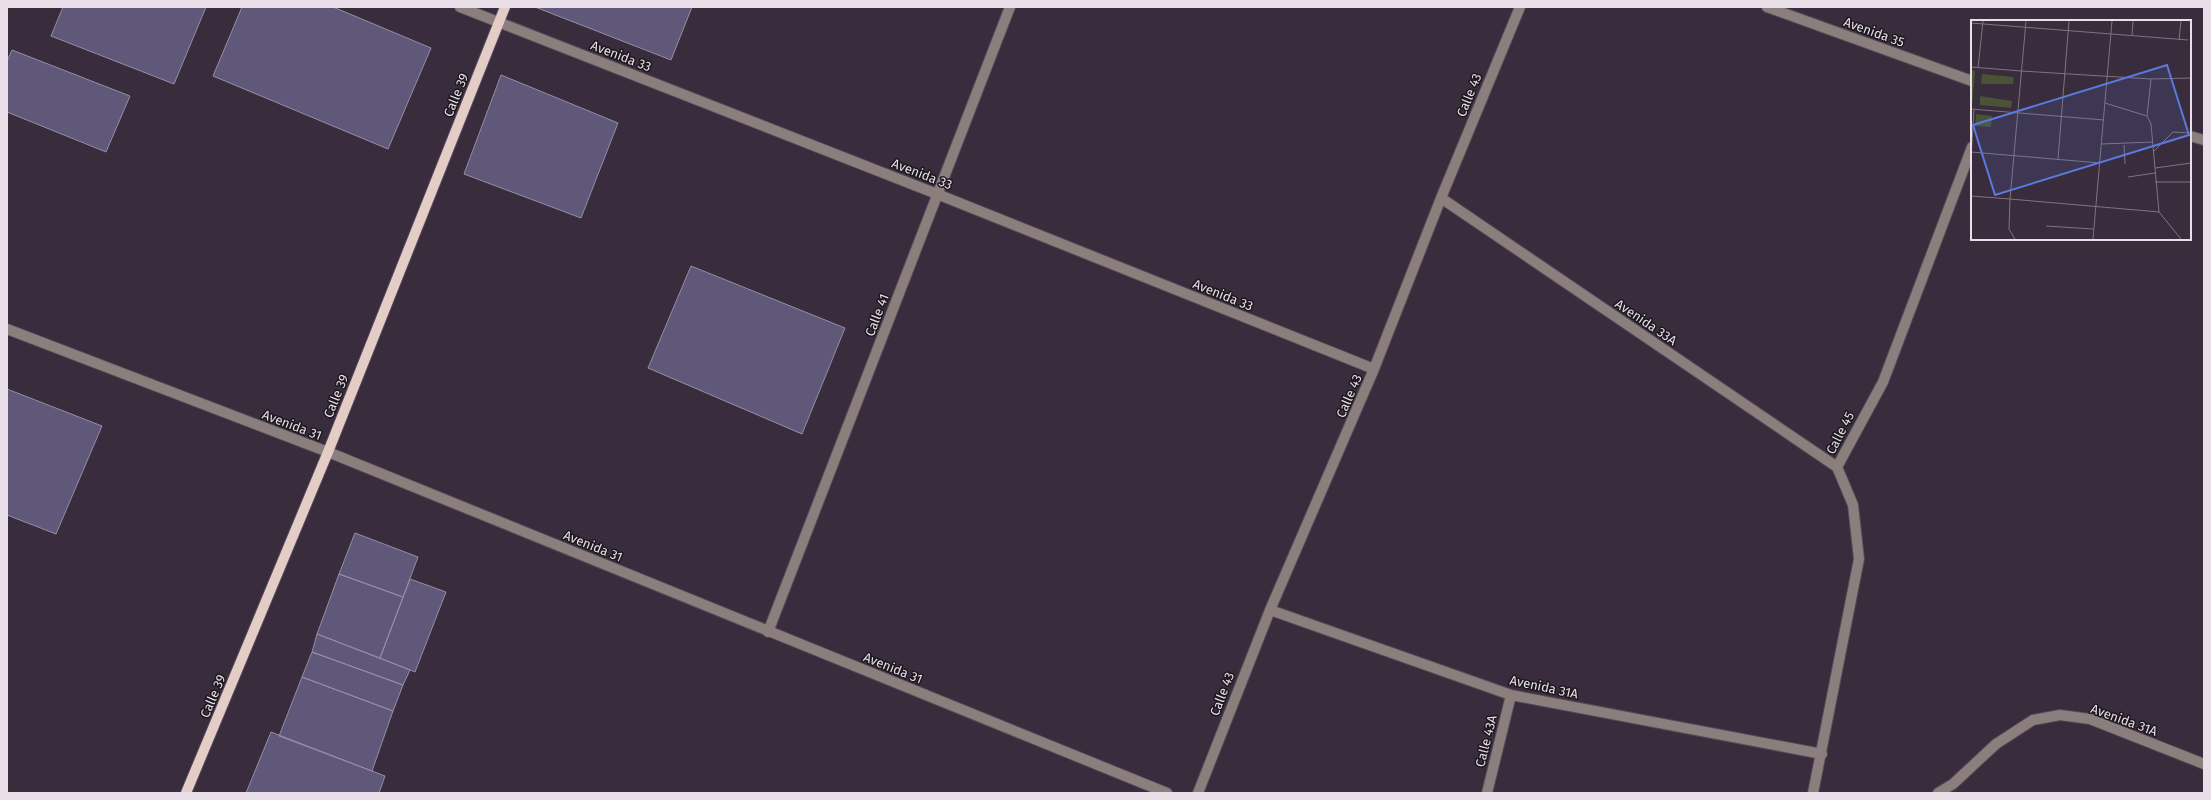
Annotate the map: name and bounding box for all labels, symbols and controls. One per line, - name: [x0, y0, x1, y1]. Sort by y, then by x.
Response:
- street label: Avenida 35: [1842, 14, 1906, 50]
- inset map: [1971, 20, 2191, 240]
- street label: Avenida 33: [589, 38, 653, 74]
- street label: Calle 39: [441, 71, 472, 119]
- street label: Calle 43: [1454, 71, 1484, 119]
- street label: Avenida 33: [890, 156, 954, 192]
- street label: Avenida 33: [1191, 276, 1255, 314]
- street label: Calle 41: [862, 292, 892, 338]
- street label: Avenida 33A: [1612, 296, 1680, 348]
- street label: Calle 39: [321, 372, 352, 420]
- street label: Calle 43: [1333, 372, 1365, 420]
- street label: Avenida 31: [260, 407, 324, 443]
- street label: Calle 45: [1823, 409, 1857, 457]
- street label: Avenida 31: [561, 527, 625, 565]
- street label: Avenida 31: [861, 649, 925, 687]
- street label: Calle 43: [1207, 670, 1237, 718]
- street label: Calle 39: [197, 672, 229, 720]
- street label: Avenida 31A: [1508, 672, 1580, 702]
- street label: Avenida 31A: [2089, 701, 2160, 739]
- street label: Calle 43A: [1472, 713, 1500, 768]

